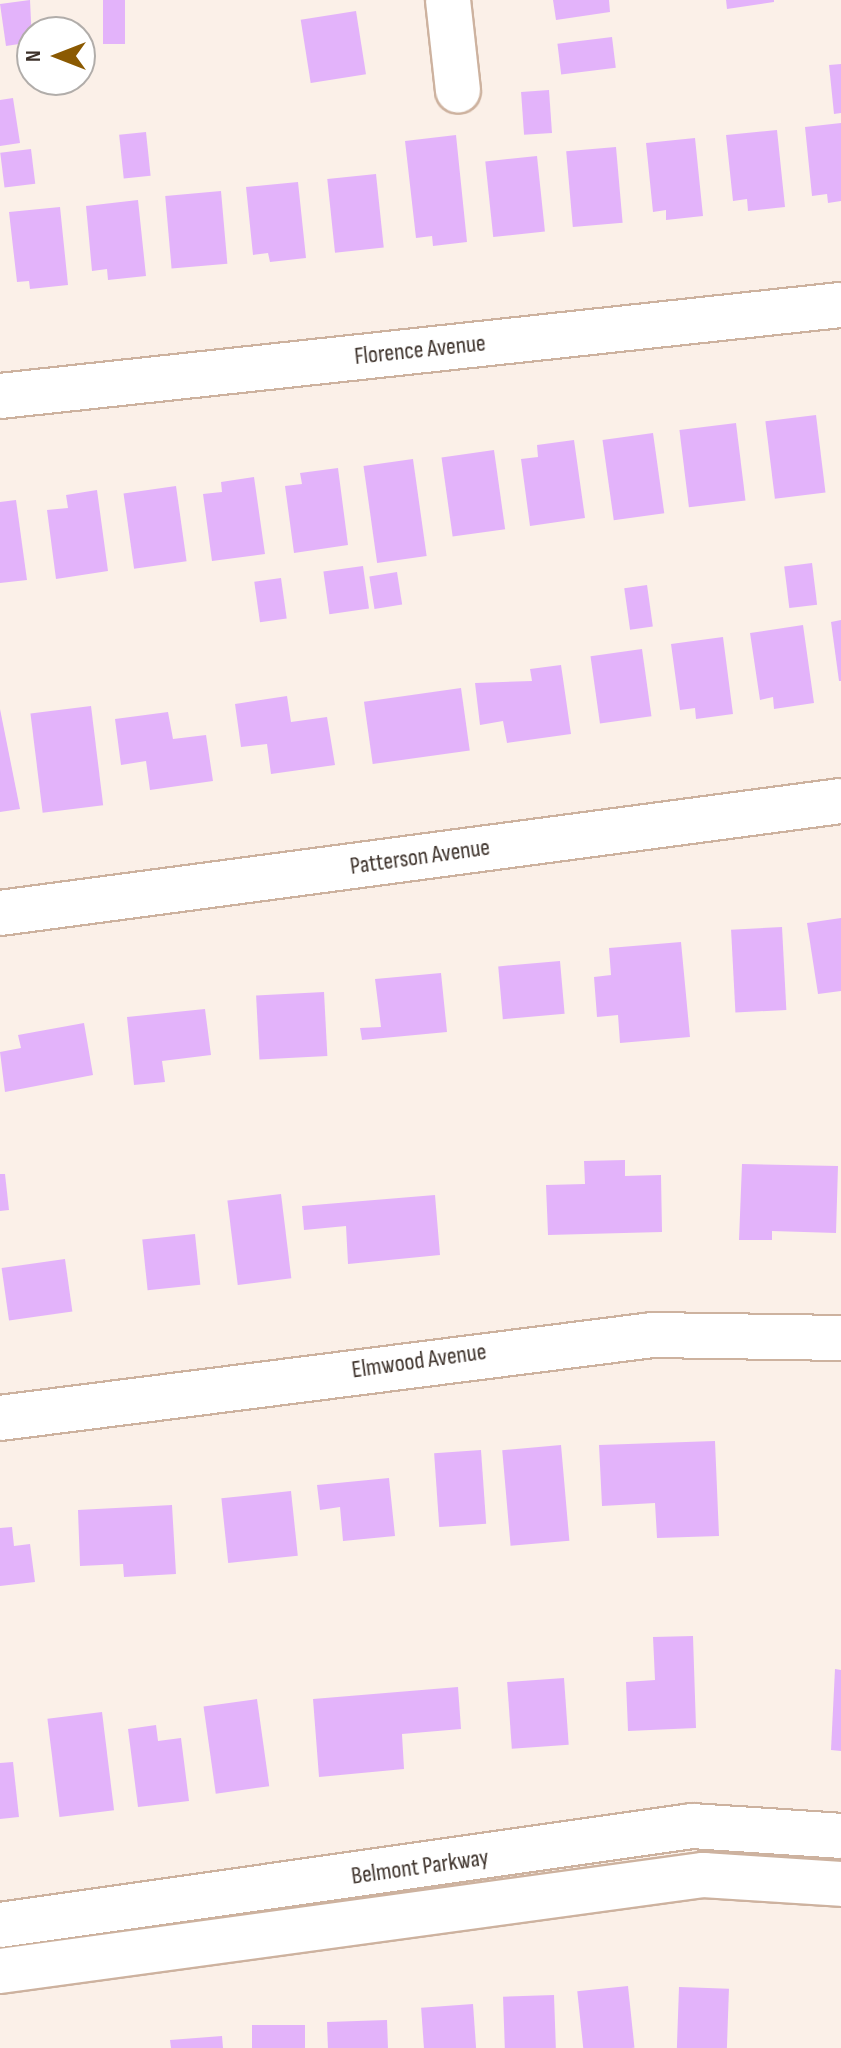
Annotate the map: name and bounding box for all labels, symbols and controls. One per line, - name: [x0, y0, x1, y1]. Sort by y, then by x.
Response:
- north arrow: [16, 16, 96, 96]
- text: N: [20, 50, 47, 62]
- street label: Florence Avenue: [353, 329, 487, 371]
- street label: Patterson Avenue: [348, 833, 492, 881]
- street label: Elmwood Avenue: [350, 1337, 488, 1385]
- street label: Belmont Parkway: [349, 1843, 491, 1891]

